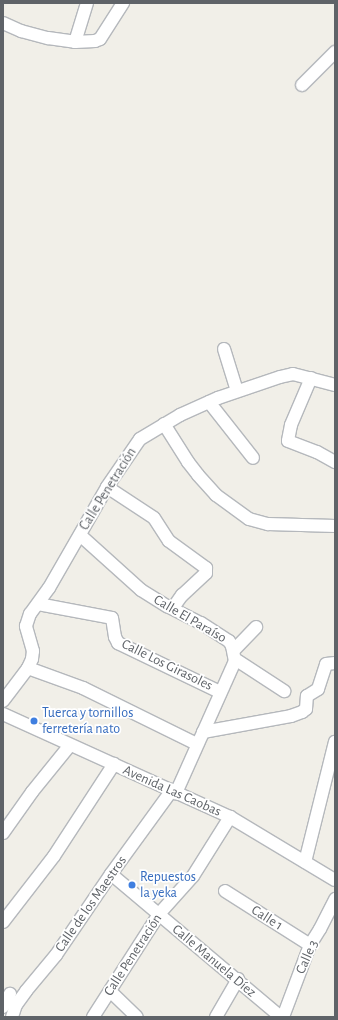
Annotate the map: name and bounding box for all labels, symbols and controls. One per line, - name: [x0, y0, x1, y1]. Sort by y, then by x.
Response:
- street label: Calle Penetración: [76, 445, 140, 533]
- street label: Calle El Paraíso: [151, 591, 229, 647]
- street label: Calle Los Girasoles: [119, 636, 215, 694]
- place label: Tuerca y tornillos ferretería nato: [42, 705, 133, 738]
- marker: Tuerca y tornillos ferretería nato: [29, 716, 39, 726]
- street label: Avenida Las Caobas: [120, 762, 224, 820]
- street label: Calle de los Maestros: [52, 853, 130, 955]
- place label: Repuestos la yeka: [140, 869, 196, 902]
- marker: Repuestos la yeka: [127, 880, 137, 890]
- street label: Calle 1: [248, 902, 286, 934]
- street label: Calle Penetración: [100, 911, 166, 999]
- street label: Calle Manuela Díez: [169, 921, 259, 1001]
- street label: Calle 3: [292, 938, 322, 976]

